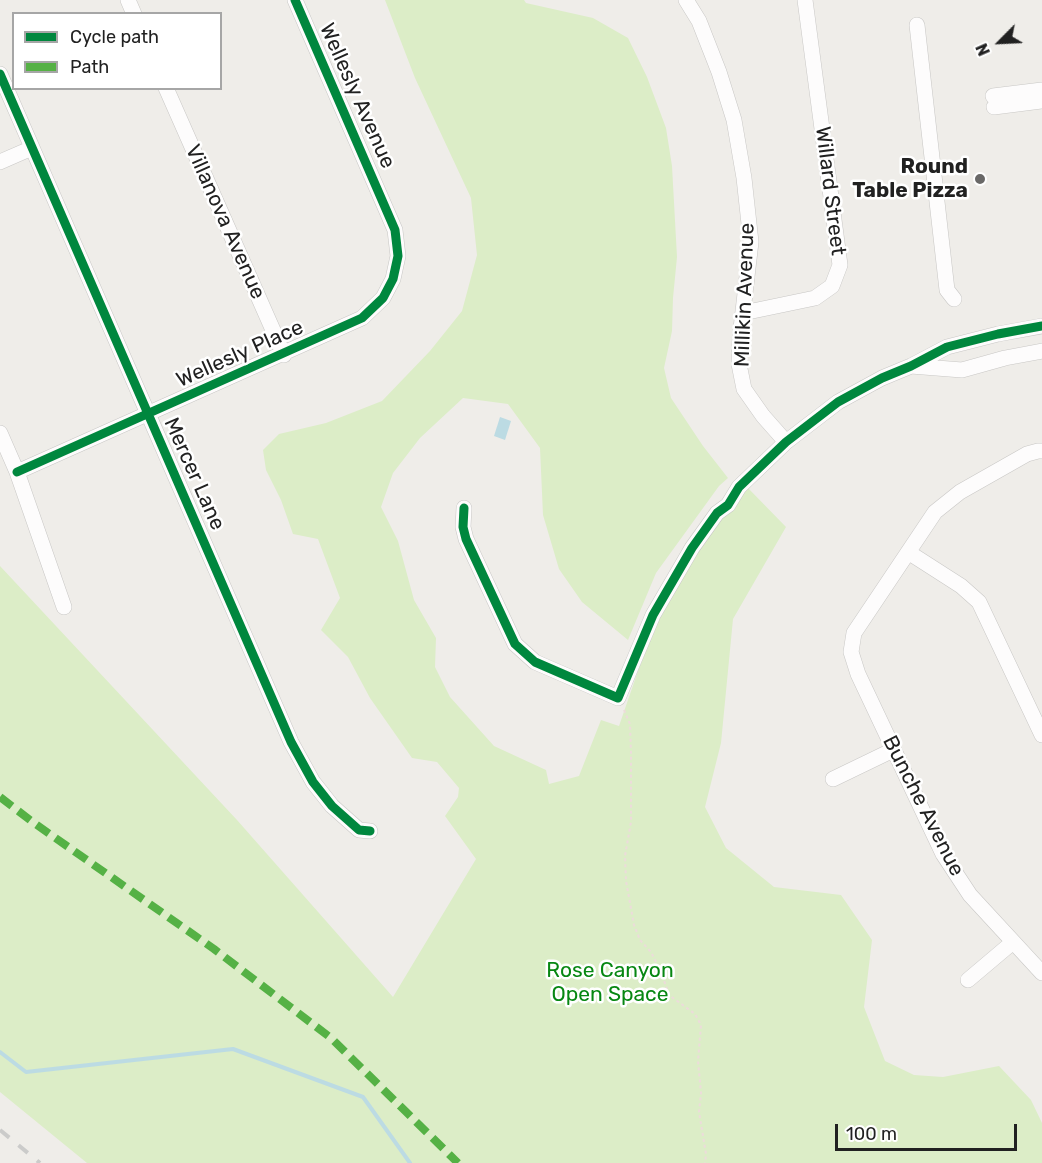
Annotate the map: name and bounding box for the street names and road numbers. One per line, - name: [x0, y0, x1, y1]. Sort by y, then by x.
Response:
- street label: Wellesly Avenue: [314, 20, 400, 172]
- street label: Willard Street: [810, 125, 850, 257]
- street label: Villanova Avenue: [180, 141, 270, 303]
- street label: Millikin Avenue: [730, 222, 760, 368]
- street label: Wellesly Place: [173, 315, 307, 393]
- street label: Mercer Lane: [158, 414, 230, 534]
- street label: Bunche Avenue: [877, 732, 969, 880]

